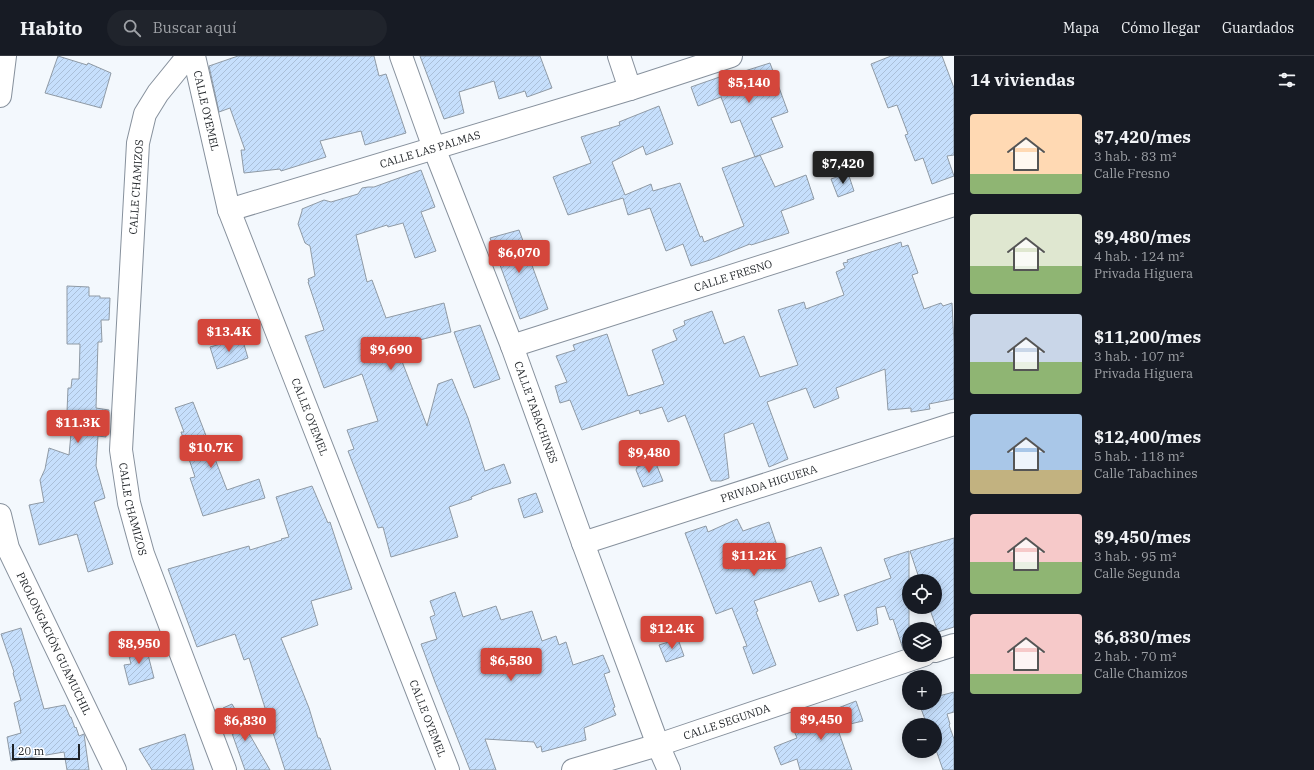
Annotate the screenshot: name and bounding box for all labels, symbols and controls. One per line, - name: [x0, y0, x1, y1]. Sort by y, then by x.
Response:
- search box: [107, 10, 387, 46]
- text: Habito: [20, 16, 83, 40]
- icon: search: [121, 17, 143, 39]
- text: Buscar aquí: [153, 18, 236, 37]
- text: Mapa: [1063, 19, 1099, 37]
- text: Cómo llegar: [1121, 19, 1200, 37]
- text: Guardados: [1222, 19, 1294, 37]
- street label: CALLE OYEMEL: [190, 69, 222, 152]
- text: 14 viviendas: [970, 69, 1075, 91]
- icon: filters: [1276, 69, 1298, 91]
- pin: $5,140: [716, 70, 782, 104]
- text: $5,140: [728, 74, 770, 91]
- text: $7,420/mes: [1094, 126, 1191, 148]
- street label: CALLE LAS PALMAS: [378, 128, 482, 171]
- icon: home: [1002, 130, 1050, 178]
- street label: CALLE CHAMIZOS: [126, 139, 146, 235]
- text: 3 hab. · 83 m²: [1094, 148, 1177, 165]
- pin: $7,420: [810, 151, 876, 185]
- text: $7,420: [822, 155, 864, 172]
- text: Calle Fresno: [1094, 165, 1170, 182]
- text: $9,480/mes: [1094, 226, 1191, 248]
- icon: home: [1002, 230, 1050, 278]
- pin: $6,070: [486, 240, 552, 274]
- text: $6,070: [498, 244, 540, 261]
- text: 4 hab. · 124 m²: [1094, 248, 1184, 265]
- street label: CALLE FRESNO: [692, 256, 774, 295]
- text: Privada Higuera: [1094, 265, 1193, 282]
- pin: $13.4K: [196, 319, 262, 353]
- text: $13.4K: [207, 323, 251, 340]
- text: $11,200/mes: [1094, 326, 1201, 348]
- icon: home: [1002, 330, 1050, 378]
- pin: $9,690: [358, 337, 424, 371]
- text: $9,690: [370, 341, 412, 358]
- text: 3 hab. · 107 m²: [1094, 348, 1184, 365]
- street label: CALLE TABACHINES: [511, 359, 561, 465]
- text: Privada Higuera: [1094, 365, 1193, 382]
- street label: CALLE OYEMEL: [288, 376, 331, 458]
- pin: $11.3K: [45, 410, 111, 444]
- text: $11.3K: [56, 414, 100, 431]
- text: $12,400/mes: [1094, 426, 1201, 448]
- icon: home: [1002, 430, 1050, 478]
- pin: $10.7K: [178, 435, 244, 469]
- text: $10.7K: [189, 439, 233, 456]
- pin: $9,480: [616, 440, 682, 474]
- text: $9,480: [628, 444, 670, 461]
- text: 5 hab. · 118 m²: [1094, 448, 1184, 465]
- street label: PRIVADA HIGUERA: [719, 461, 819, 505]
- street label: CALLE CHAMIZOS: [116, 462, 150, 557]
- text: Calle Tabachines: [1094, 465, 1198, 482]
- text: $9,450/mes: [1094, 526, 1191, 548]
- icon: home: [1002, 530, 1050, 578]
- pin: $11.2K: [721, 543, 787, 577]
- text: $11.2K: [732, 547, 776, 564]
- text: 3 hab. · 95 m²: [1094, 548, 1177, 565]
- text: Calle Segunda: [1094, 565, 1180, 582]
- street label: PROLONGACIÓN GUAMUCHIL: [14, 570, 94, 717]
- map controls: [902, 574, 942, 758]
- button: locate: [902, 574, 942, 614]
- pin: $12.4K: [639, 616, 705, 650]
- text: $12.4K: [650, 620, 694, 637]
- button: layers: [902, 622, 942, 662]
- text: $6,830/mes: [1094, 626, 1191, 648]
- icon: home: [1002, 630, 1050, 678]
- pin: $8,950: [106, 631, 172, 665]
- text: $8,950: [118, 635, 160, 652]
- pin: $6,580: [478, 648, 544, 682]
- text: 2 hab. · 70 m²: [1094, 648, 1177, 665]
- text: $6,580: [490, 652, 532, 669]
- text: Calle Chamizos: [1094, 665, 1187, 682]
- button: +: [902, 670, 942, 710]
- street label: CALLE OYEMEL: [406, 678, 449, 759]
- street label: CALLE SEGUNDA: [682, 701, 772, 743]
- pin: $9,450: [788, 707, 854, 741]
- pin: $6,830: [212, 708, 278, 742]
- text: $9,450: [800, 711, 842, 728]
- text: $6,830: [224, 712, 266, 729]
- button: −: [902, 718, 942, 758]
- scale bar: [12, 742, 80, 761]
- text: 20 m: [18, 744, 44, 758]

